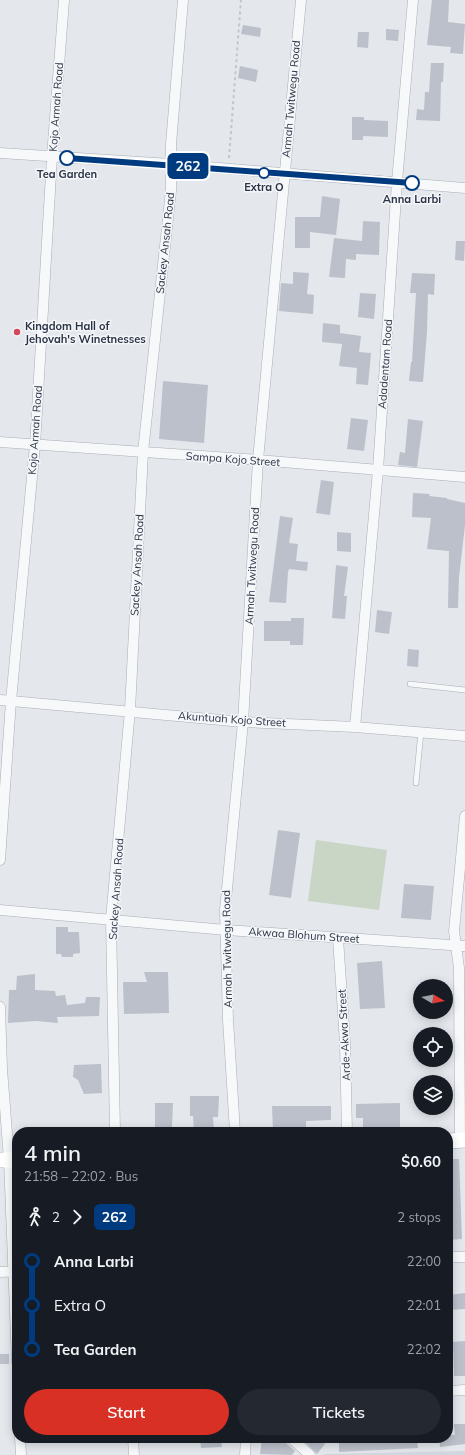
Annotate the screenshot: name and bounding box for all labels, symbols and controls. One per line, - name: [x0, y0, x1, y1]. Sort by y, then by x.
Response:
- street label: Armah Twitwegu Road: [279, 40, 303, 158]
- street label: Kojo Armah Road: [46, 62, 66, 152]
- marker: Tea Garden: [59, 150, 75, 166]
- line badge: 262: [165, 153, 211, 179]
- text: 262: [175, 157, 201, 175]
- place label: Tea Garden: [37, 167, 97, 181]
- marker: Extra O: [258, 167, 270, 179]
- marker: Anna Larbi: [404, 175, 420, 191]
- place label: Extra O: [244, 180, 284, 194]
- street label: Sackey Ansah Road: [153, 192, 177, 294]
- place label: Anna Larbi: [383, 192, 441, 206]
- place label: Kingdom Hall of Jehovah's Winetnesses: [25, 319, 146, 346]
- street label: Adadentam Road: [375, 319, 395, 409]
- marker: Kingdom Hall of Jehovah's Winetnesses: [12, 327, 22, 337]
- street label: Kojo Armah Road: [25, 385, 45, 475]
- street label: Sampa Kojo Street: [185, 449, 281, 469]
- street label: Armah Twitwegu Road: [242, 507, 262, 625]
- street label: Sackey Ansah Road: [127, 514, 147, 616]
- street label: Akuntuah Kojo Street: [178, 708, 286, 730]
- street label: Sackey Ansah Road: [105, 838, 127, 940]
- street label: Armah Twitwegu Road: [219, 890, 235, 1008]
- street label: Akwaa Blohum Street: [248, 924, 360, 946]
- north arrow: [413, 979, 453, 1019]
- map controls: [413, 979, 453, 1115]
- street label: Arde-Akwa Street: [335, 988, 353, 1081]
- button: locate: [413, 1027, 453, 1067]
- button: layers: [413, 1075, 453, 1115]
- text: 4 min: [24, 1139, 81, 1167]
- text: $0.60: [401, 1152, 441, 1171]
- text: 21:58 – 22:02 · Bus: [24, 1168, 138, 1184]
- icon: walk: [24, 1206, 46, 1228]
- icon: forward: [66, 1206, 88, 1228]
- text: 262: [102, 1208, 127, 1226]
- text: 2: [52, 1209, 60, 1225]
- text: 2 stops: [397, 1209, 441, 1225]
- text: Anna Larbi: [54, 1252, 134, 1271]
- text: 22:00: [407, 1253, 441, 1269]
- text: Extra O: [54, 1296, 106, 1315]
- text: 22:01: [407, 1297, 441, 1313]
- text: Tea Garden: [54, 1340, 137, 1359]
- text: 22:02: [407, 1341, 441, 1357]
- button: Start: [24, 1389, 229, 1435]
- button: Tickets: [237, 1389, 441, 1435]

